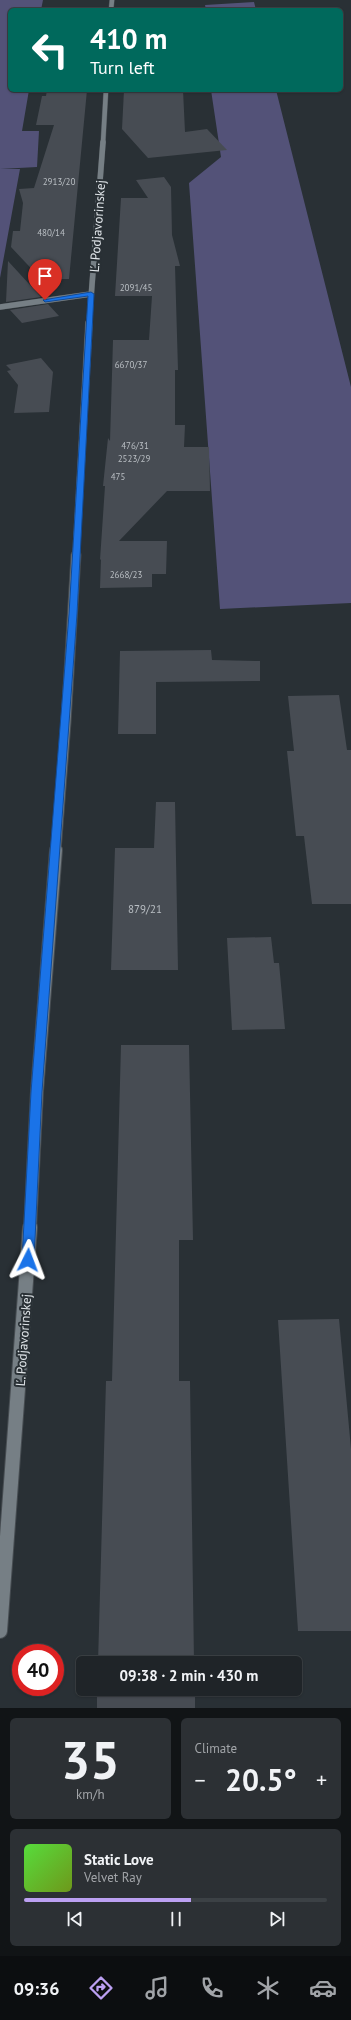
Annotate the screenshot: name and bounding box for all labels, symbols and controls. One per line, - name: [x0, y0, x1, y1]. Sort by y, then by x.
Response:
- text: 410 m: [90, 20, 167, 57]
- icon: left: [24, 24, 76, 76]
- text: Turn left: [90, 56, 155, 79]
- house number: 2913/20: [43, 176, 75, 187]
- street label: Ľ. Podjavorinskej: [86, 179, 109, 273]
- house number: 480/14: [37, 227, 65, 238]
- pin: [28, 259, 62, 300]
- icon: arrive: [34, 265, 56, 287]
- house number: 2091/45: [120, 282, 152, 293]
- house number: 6670/37: [115, 359, 147, 370]
- house number: 476/31: [121, 440, 149, 451]
- house number: 2523/29: [118, 453, 150, 464]
- house number: 475: [111, 471, 125, 482]
- house number: 2668/23: [110, 569, 142, 580]
- house number: 879/21: [128, 902, 162, 916]
- position arrow: [7, 1239, 49, 1281]
- street label: Ľ. Podjavorinskej: [12, 1293, 35, 1387]
- speed limit sign: 40: [12, 1644, 64, 1696]
- text: 09:38 · 2 min · 430 m: [120, 1666, 258, 1685]
- text: 35: [61, 1726, 120, 1793]
- text: Climate: [195, 1740, 237, 1757]
- text: 20.5°: [225, 1760, 297, 1799]
- text: −: [195, 1766, 206, 1794]
- text: +: [316, 1766, 327, 1794]
- text: km/h: [76, 1786, 105, 1803]
- text: Static Love: [84, 1850, 154, 1869]
- text: Velvet Ray: [84, 1869, 142, 1886]
- icon: previous: [64, 1908, 86, 1930]
- icon: pause: [165, 1908, 187, 1930]
- icon: next: [266, 1908, 288, 1930]
- icon: directions: [87, 1974, 115, 2002]
- icon: music: [143, 1974, 171, 2002]
- icon: phone: [198, 1974, 226, 2002]
- icon: climate: [254, 1974, 282, 2002]
- icon: car: [309, 1974, 337, 2002]
- text: 09:36: [14, 1977, 59, 2000]

